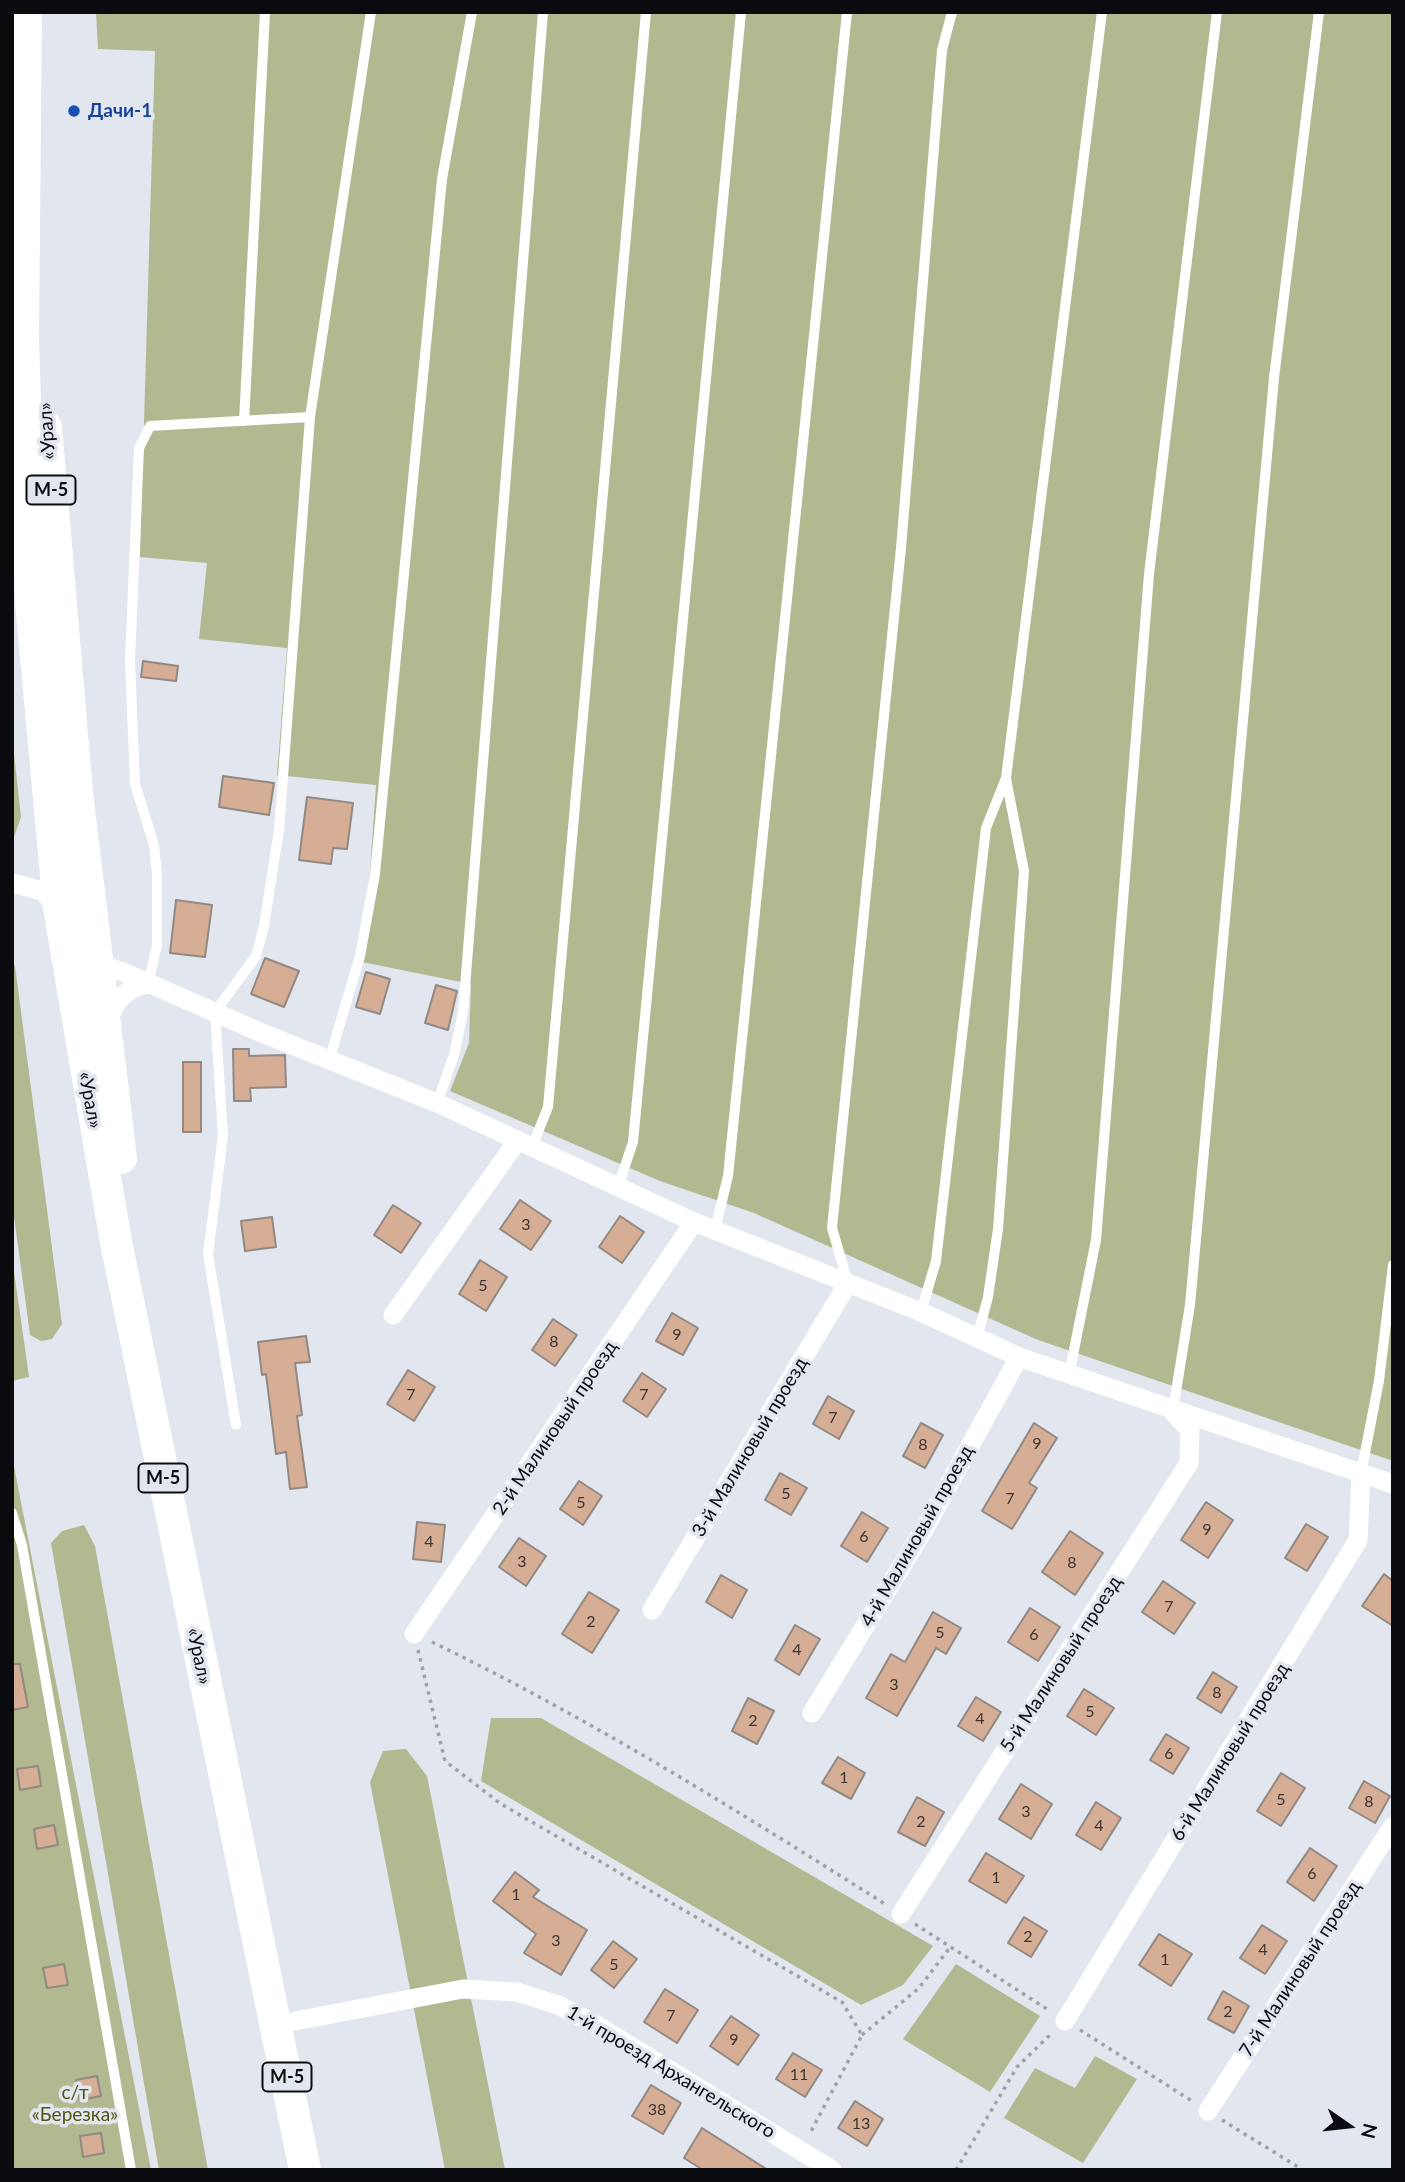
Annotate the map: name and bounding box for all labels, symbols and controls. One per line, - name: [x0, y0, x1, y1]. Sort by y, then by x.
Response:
- place label: Дачи-1: [88, 100, 152, 122]
- marker: Дачи-1: [66, 103, 82, 119]
- street label: «Урал»: [34, 402, 60, 460]
- road number: М-5: [26, 476, 76, 504]
- street label: «Урал»: [73, 1070, 107, 1130]
- house number: 3: [521, 1215, 531, 1235]
- house number: 5: [478, 1276, 488, 1296]
- house number: 9: [672, 1325, 682, 1345]
- house number: 8: [549, 1332, 559, 1352]
- street label: 2-й Малиновый проезд: [488, 1336, 622, 1520]
- street label: 3-й Малиновый проезд: [687, 1353, 813, 1541]
- house number: 7: [406, 1385, 416, 1405]
- house number: 7: [639, 1385, 649, 1405]
- house number: 7: [828, 1408, 838, 1428]
- house number: 9: [1032, 1434, 1042, 1454]
- house number: 8: [918, 1435, 928, 1455]
- street label: 4-й Малиновый проезд: [856, 1441, 978, 1631]
- road number: М-5: [138, 1464, 188, 1492]
- house number: 5: [781, 1484, 791, 1504]
- house number: 7: [1005, 1489, 1015, 1509]
- house number: 5: [576, 1493, 586, 1513]
- house number: 9: [1202, 1520, 1212, 1540]
- house number: 6: [859, 1527, 869, 1547]
- house number: 4: [424, 1532, 434, 1552]
- house number: 3: [517, 1552, 527, 1572]
- house number: 8: [1067, 1553, 1077, 1573]
- street label: 5-й Малиновый проезд: [995, 1572, 1127, 1756]
- house number: 7: [1164, 1597, 1174, 1617]
- house number: 2: [586, 1612, 596, 1632]
- house number: 5: [935, 1623, 945, 1643]
- house number: 6: [1029, 1625, 1039, 1645]
- street label: «Урал»: [182, 1626, 216, 1686]
- house number: 4: [792, 1640, 802, 1660]
- street label: 6-й Малиновый проезд: [1166, 1659, 1294, 1845]
- house number: 3: [889, 1675, 899, 1695]
- house number: 8: [1212, 1683, 1222, 1703]
- house number: 5: [1085, 1702, 1095, 1722]
- house number: 4: [975, 1709, 985, 1729]
- house number: 2: [748, 1711, 758, 1731]
- house number: 6: [1164, 1744, 1174, 1764]
- house number: 1: [839, 1768, 849, 1788]
- house number: 5: [1276, 1790, 1286, 1810]
- house number: 8: [1364, 1792, 1374, 1812]
- house number: 3: [1021, 1802, 1031, 1822]
- house number: 2: [916, 1812, 926, 1832]
- house number: 4: [1094, 1816, 1104, 1836]
- house number: 6: [1307, 1864, 1317, 1884]
- house number: 1: [991, 1868, 1001, 1888]
- street label: 7-й Малиновый проезд: [1234, 1877, 1366, 2061]
- house number: 1: [511, 1885, 521, 1905]
- house number: 2: [1023, 1927, 1033, 1947]
- house number: 3: [551, 1931, 561, 1951]
- house number: 4: [1258, 1940, 1268, 1960]
- house number: 1: [1160, 1950, 1170, 1970]
- house number: 5: [609, 1955, 619, 1975]
- street label: 1-й проезд Архангельского: [563, 2001, 779, 2143]
- house number: 2: [1223, 2002, 1233, 2022]
- house number: 7: [666, 2006, 676, 2026]
- house number: 9: [729, 2030, 739, 2050]
- road number: М-5: [262, 2062, 312, 2092]
- house number: 11: [790, 2065, 808, 2085]
- park label: с/т «Березка»: [32, 2082, 118, 2126]
- north arrow: [1314, 2091, 1384, 2161]
- house number: 38: [648, 2100, 666, 2120]
- house number: 13: [852, 2114, 870, 2134]
- text: N: [1357, 2121, 1383, 2141]

